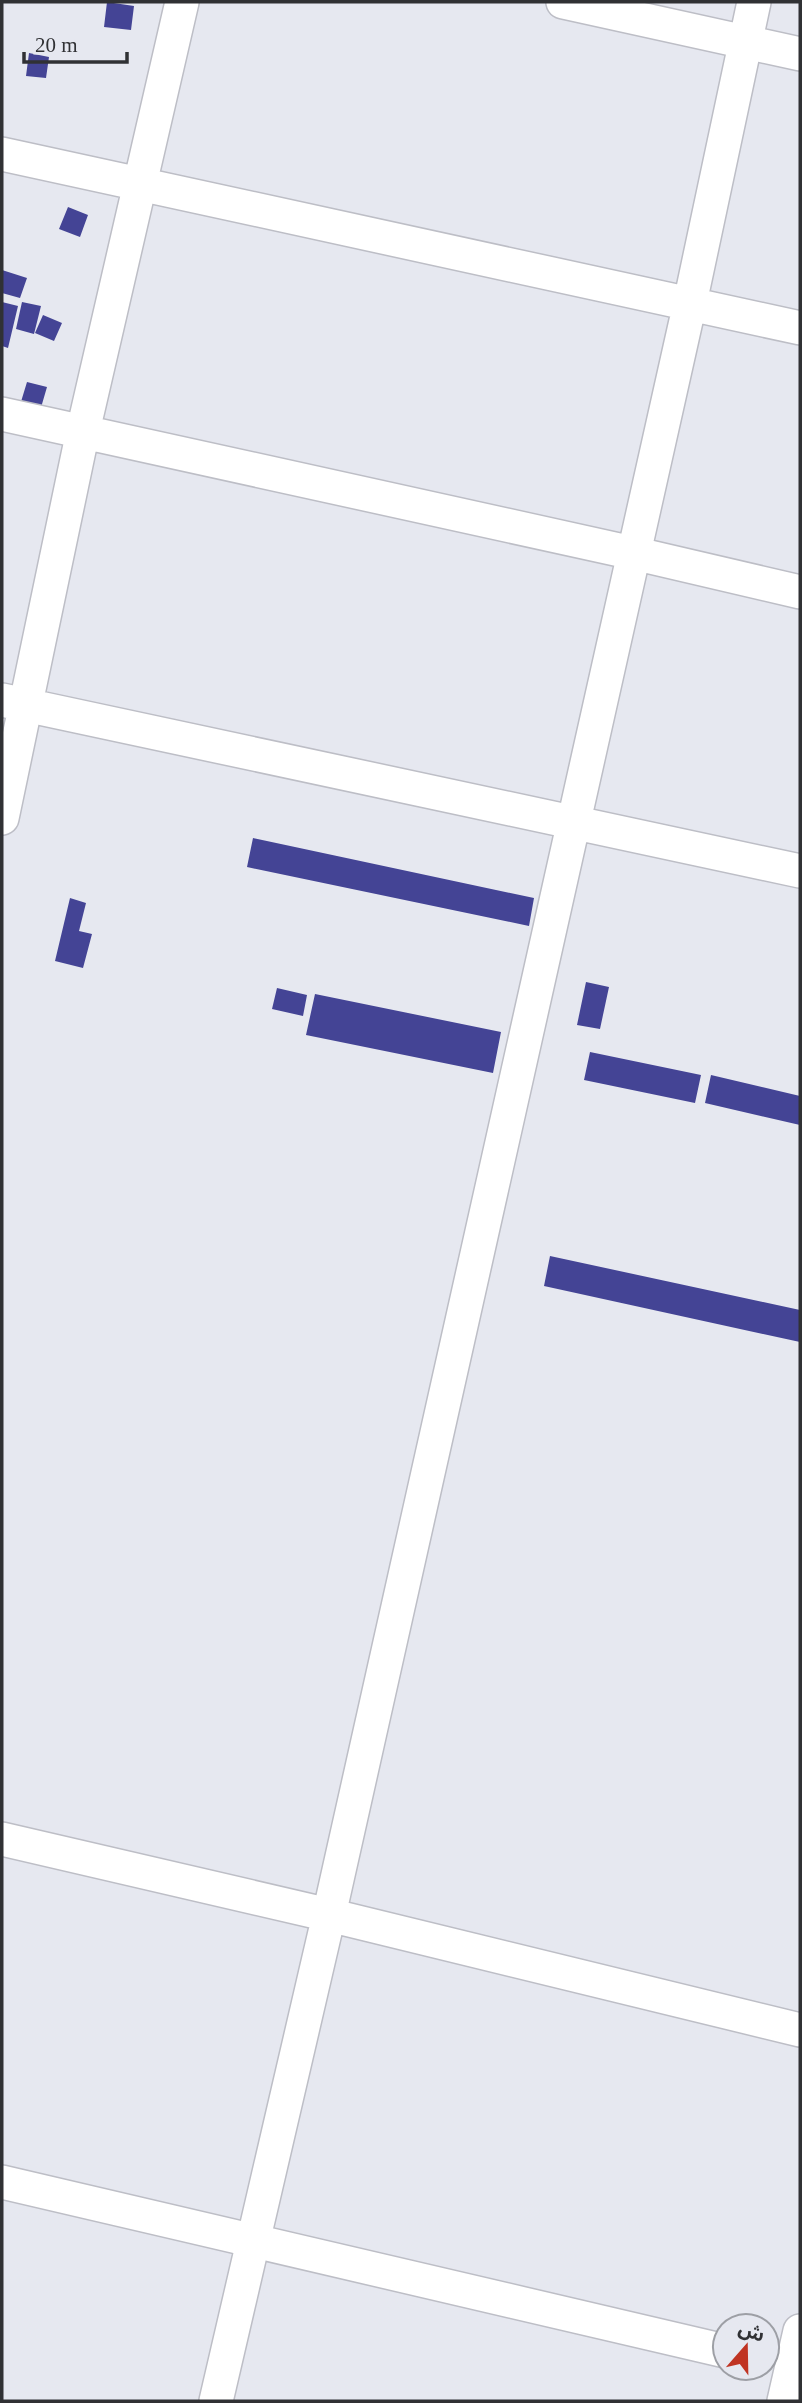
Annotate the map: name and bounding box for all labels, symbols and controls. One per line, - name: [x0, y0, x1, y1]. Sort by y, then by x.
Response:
- scale bar: [24, 21, 128, 65]
- text: 20 m: [35, 33, 78, 57]
- north arrow: [711, 2312, 781, 2382]
- text: ش: [736, 2317, 767, 2346]

